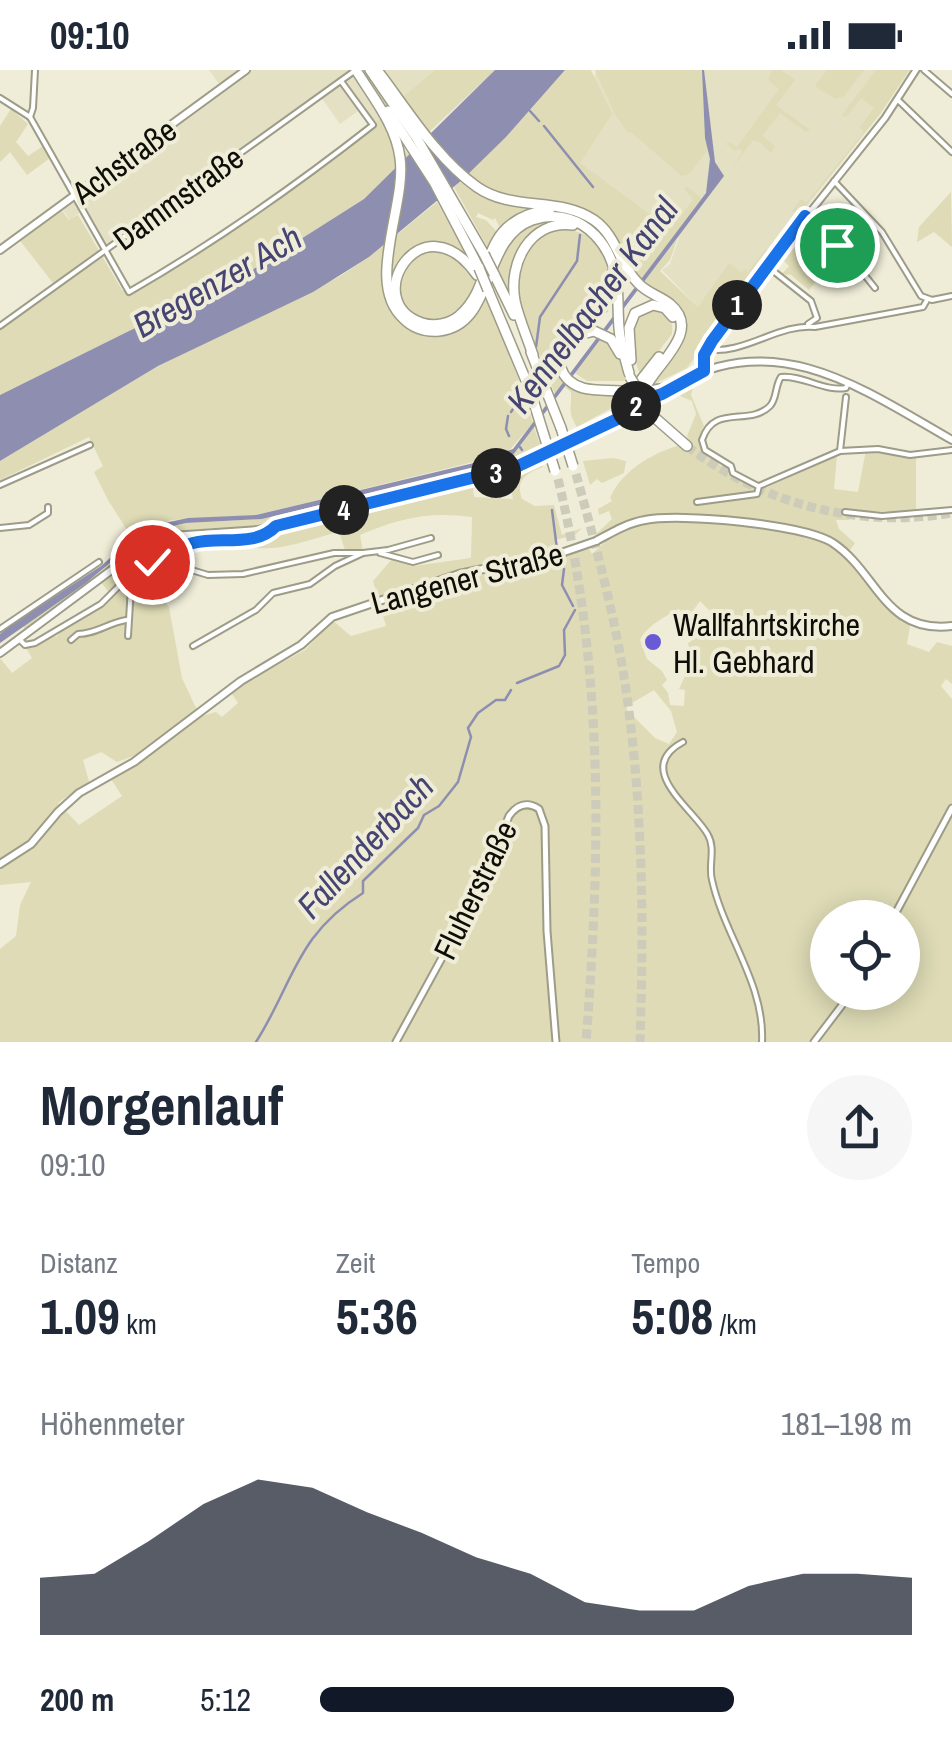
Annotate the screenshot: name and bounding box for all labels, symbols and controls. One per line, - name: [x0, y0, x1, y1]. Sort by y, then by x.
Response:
- text: 09:10: [50, 10, 130, 61]
- street label: Achstraße: [62, 108, 185, 214]
- street label: Dammstraße: [104, 136, 252, 260]
- water label: Kennelbacher Kanal: [495, 187, 689, 422]
- pin: [795, 203, 880, 288]
- water label: Bregenzer Ach: [124, 214, 310, 348]
- icon: arrive: [810, 218, 865, 273]
- pin: 1: [712, 280, 762, 330]
- text: 1: [731, 286, 743, 324]
- pin: 2: [611, 381, 661, 431]
- text: 2: [630, 387, 642, 425]
- pin: 3: [471, 448, 521, 498]
- text: 3: [490, 454, 502, 492]
- pin: 4: [319, 485, 369, 535]
- text: 4: [338, 491, 350, 529]
- pin: [110, 520, 195, 605]
- street label: Langener Straße: [366, 532, 568, 624]
- icon: check: [125, 535, 180, 590]
- place label: Wallfahrtskirche Hl. Gebhard: [673, 603, 860, 683]
- marker: Wallfahrtskirche Hl. Gebhard: [642, 631, 664, 653]
- water label: Fallenderbach: [286, 764, 444, 928]
- street label: Fluherstraße: [423, 814, 527, 966]
- map controls: [810, 900, 920, 1010]
- button: locate: [810, 900, 920, 1010]
- text: Morgenlauf: [40, 1068, 283, 1142]
- button: share: [807, 1075, 912, 1180]
- text: 09:10: [40, 1143, 106, 1186]
- text: Distanz: [40, 1244, 118, 1282]
- text: Zeit: [336, 1244, 375, 1282]
- text: Tempo: [631, 1244, 700, 1282]
- text: 1.09: [40, 1282, 120, 1350]
- text: 5:36: [336, 1282, 418, 1350]
- text: 5:08: [631, 1282, 713, 1350]
- text: km: [120, 1305, 157, 1343]
- text: /km: [713, 1305, 757, 1343]
- text: Höhenmeter: [40, 1402, 184, 1445]
- text: 181–198 m: [781, 1402, 912, 1445]
- text: 200 m: [40, 1678, 114, 1721]
- text: 5:12: [200, 1678, 251, 1721]

